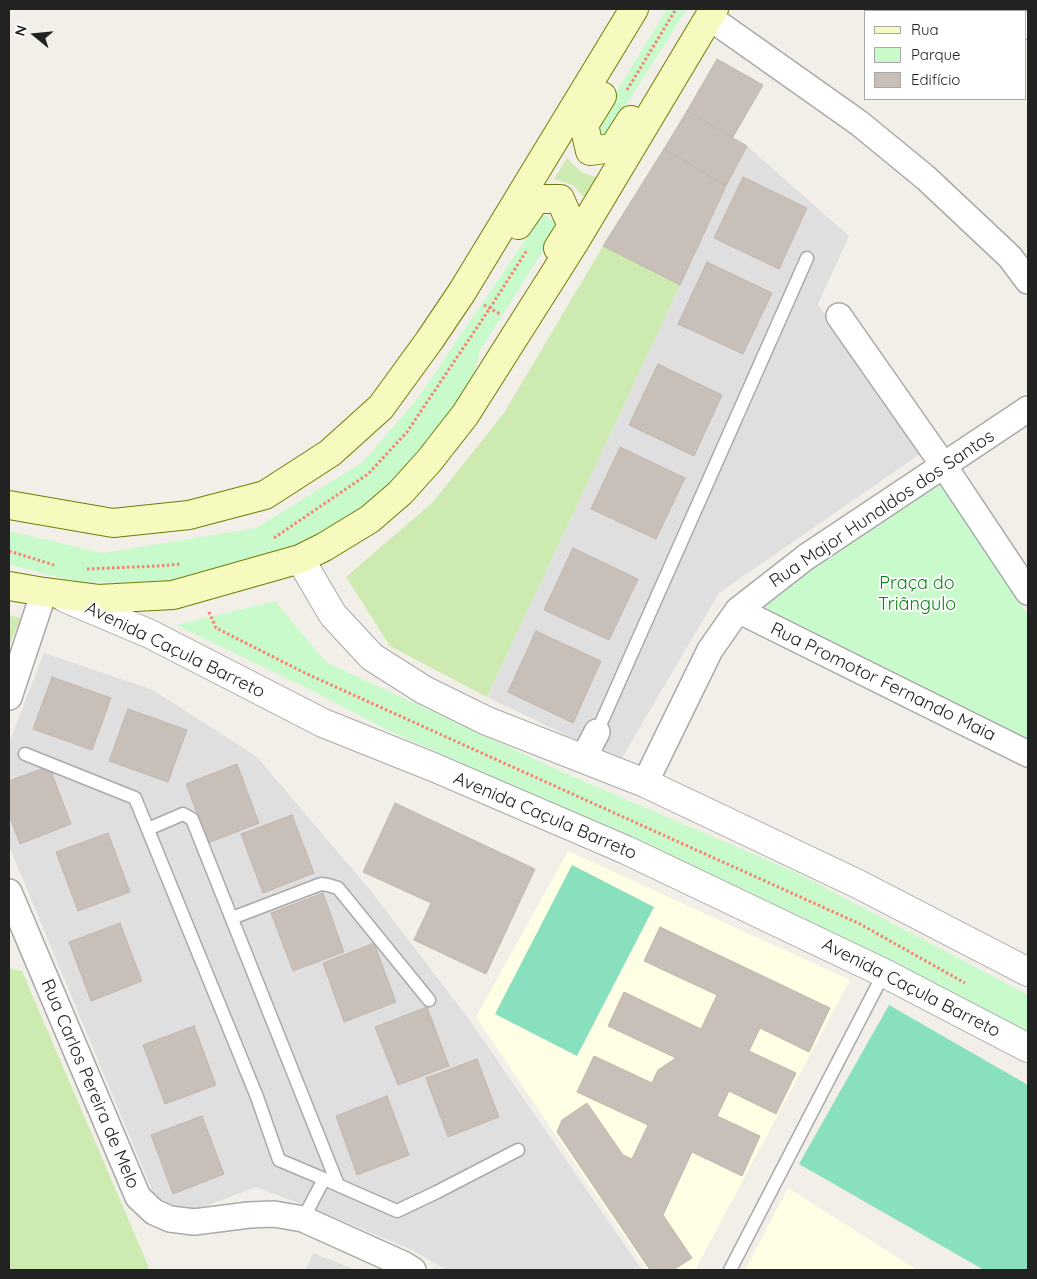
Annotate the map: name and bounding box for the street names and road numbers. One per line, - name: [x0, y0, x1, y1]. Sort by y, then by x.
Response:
- street label: Rua Major Hunaldos dos Santos: [765, 425, 999, 593]
- street label: Avenida Caçula Barreto: [82, 597, 268, 703]
- street label: Rua Promotor Fernando Maia: [767, 618, 999, 746]
- street label: Avenida Caçula Barreto: [450, 768, 640, 864]
- street label: Avenida Caçula Barreto: [818, 934, 1004, 1042]
- street label: Rua Carlos Pereira de Melo: [36, 976, 144, 1192]

